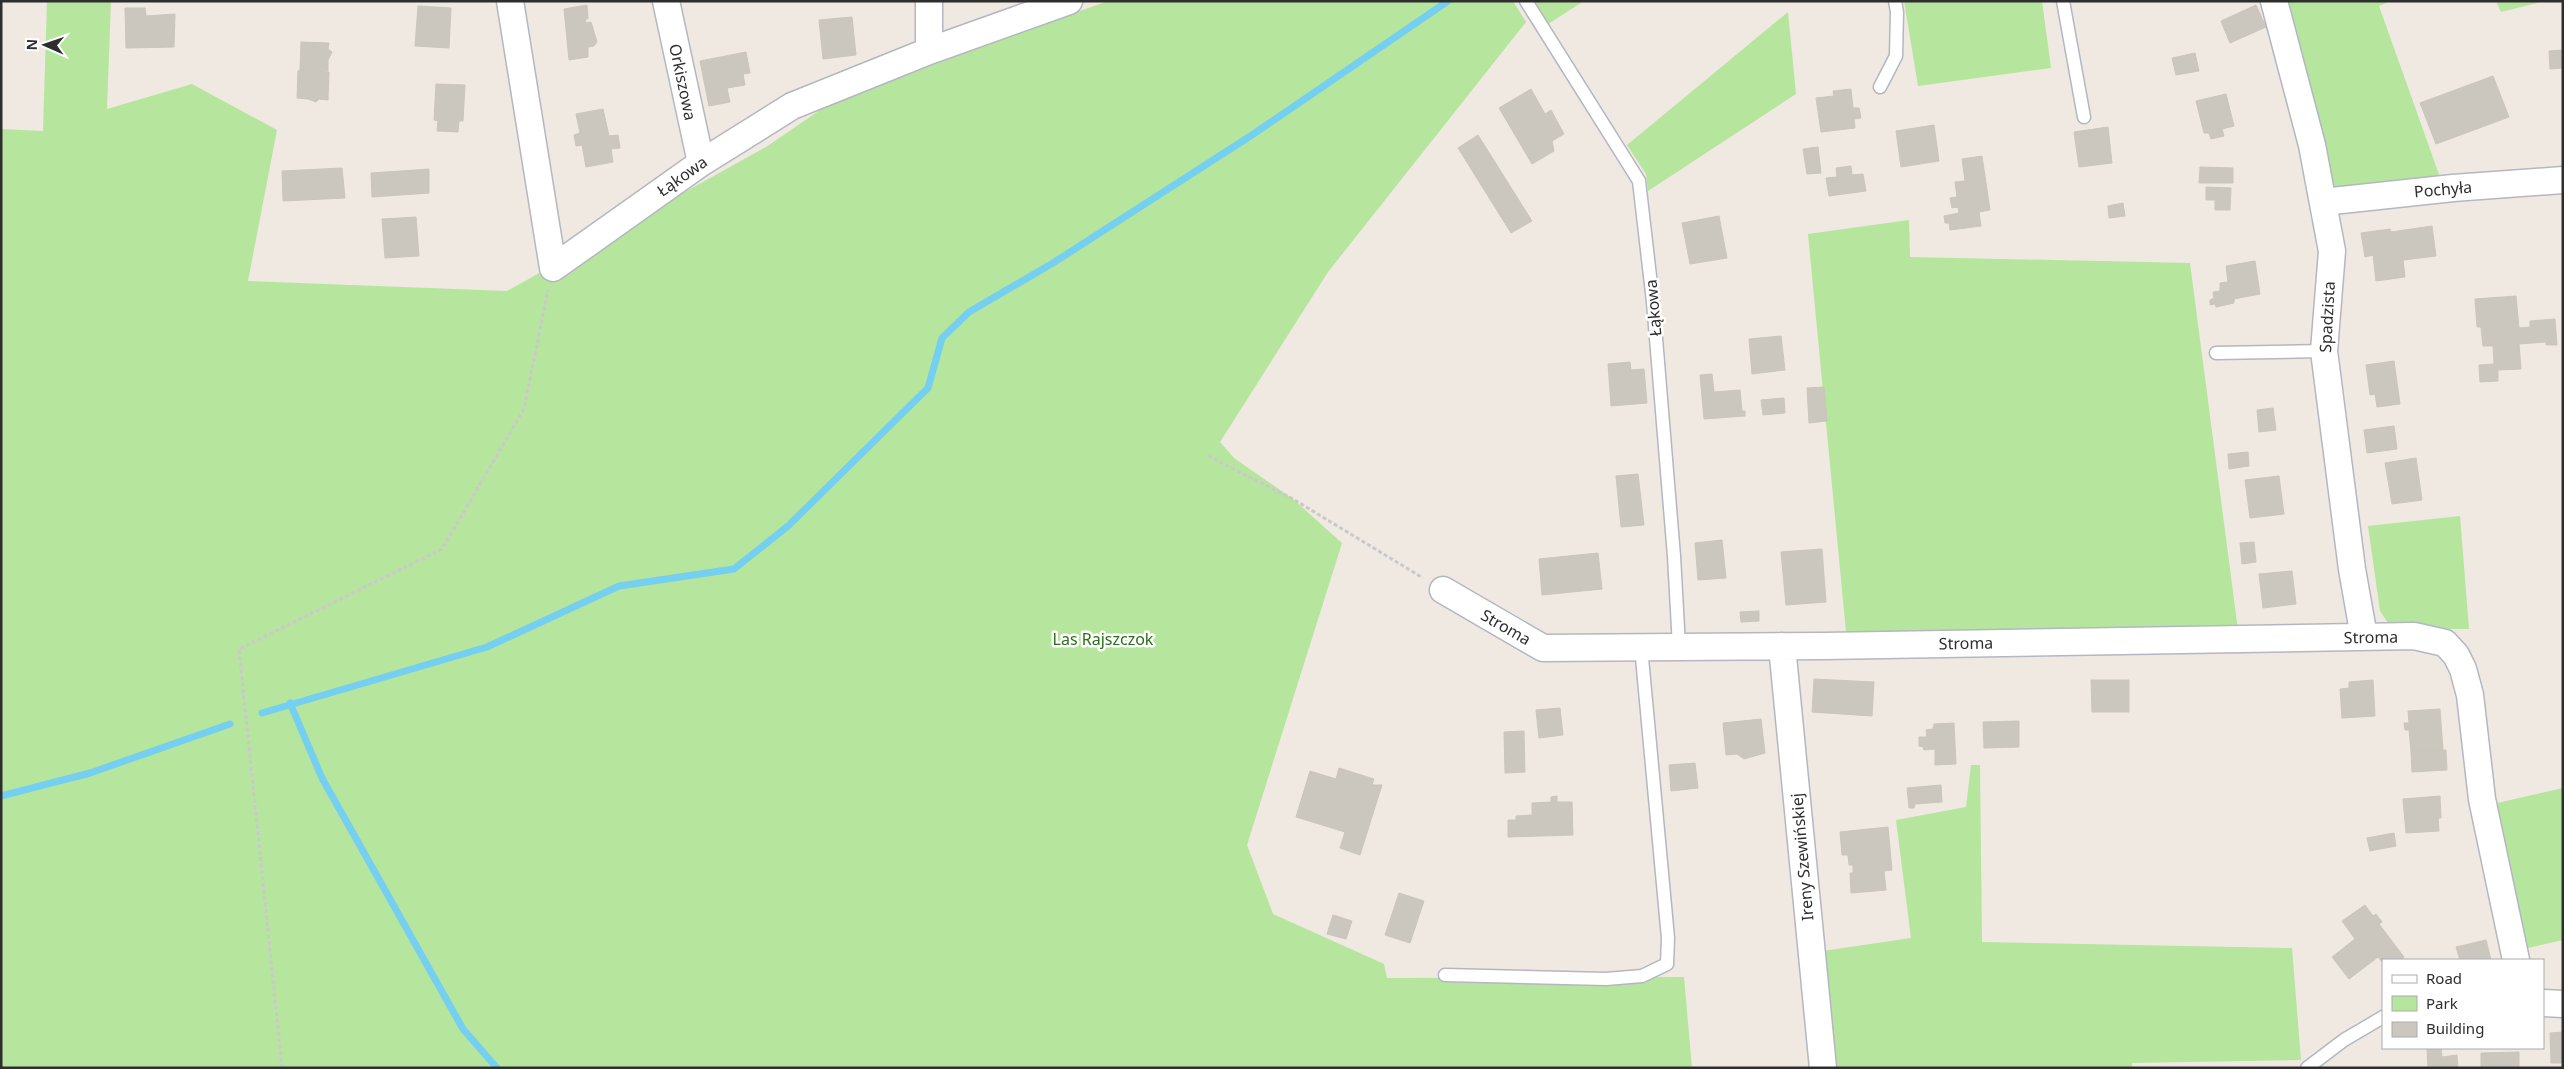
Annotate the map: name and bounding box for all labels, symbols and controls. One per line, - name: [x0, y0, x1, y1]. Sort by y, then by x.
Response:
- north arrow: [20, 20, 70, 70]
- text: N: [22, 39, 41, 51]
- street label: Orkiszowa: [664, 42, 702, 122]
- street label: Łąkowa: [652, 151, 712, 201]
- street label: Pochyła: [2413, 176, 2473, 202]
- street label: Łąkowa: [1640, 279, 1666, 337]
- street label: Spadzista: [2314, 281, 2340, 353]
- street label: Stroma: [1477, 604, 1535, 650]
- street label: Stroma: [2344, 626, 2398, 648]
- park label: Las Rajszczok: [1053, 628, 1154, 650]
- street label: Stroma: [1939, 632, 1993, 654]
- street label: Ireny Szewińskiej: [1785, 792, 1819, 922]
- legend: [2382, 959, 2544, 1049]
- text: Road: [2426, 968, 2462, 988]
- text: Park: [2426, 993, 2458, 1013]
- text: Building: [2426, 1018, 2484, 1038]

